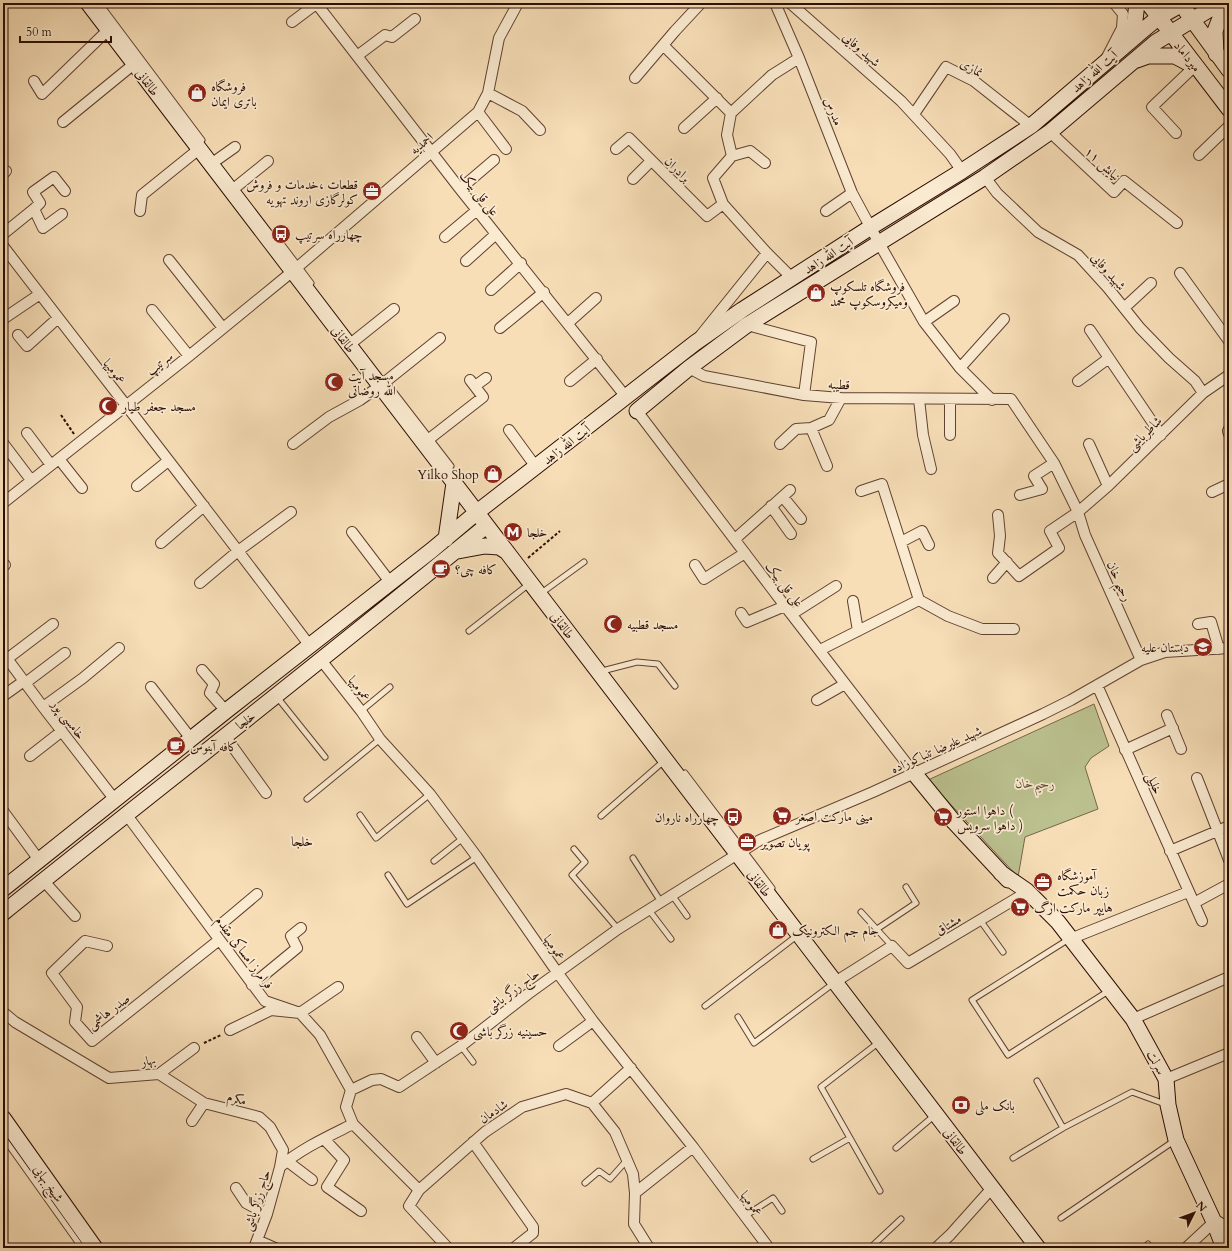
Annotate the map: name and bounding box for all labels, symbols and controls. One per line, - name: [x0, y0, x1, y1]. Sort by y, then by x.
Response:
- scale bar: [20, 18, 111, 44]
- text: 50 m: [26, 24, 53, 40]
- street label: شهید وفایی: [839, 28, 884, 71]
- street label: میرداماد: [1169, 37, 1205, 76]
- street label: آیت الله زاهد: [1066, 44, 1123, 97]
- street label: نمازی: [957, 54, 986, 82]
- street label: طالقانی: [131, 65, 163, 100]
- place label: فروشگاه باتری ایمان: [211, 78, 257, 111]
- shop icon: فروشگاه باتری ایمان: [186, 82, 208, 104]
- street label: مدرس: [819, 94, 847, 128]
- street label: احمدیه: [406, 128, 437, 159]
- street label: نیایش ۱۱: [1080, 143, 1124, 185]
- street label: برادران: [660, 153, 695, 187]
- street label: علی قلی بیک: [455, 167, 503, 221]
- place label: قطعات ،خدمات و فروش کولرگازی اروند تهویه: [246, 176, 358, 209]
- office icon: قطعات ،خدمات و فروش کولرگازی اروند تهویه: [361, 180, 383, 202]
- bus stop icon: چهارراه سرتیپ: [270, 223, 292, 245]
- place label: چهارراه سرتیپ: [295, 226, 363, 245]
- street label: آیت الله زاهد: [799, 231, 858, 279]
- street label: شهید وفایی: [1087, 249, 1130, 294]
- place label: فروشگاه تلسکوپ ومیکروسکوپ محمد: [830, 278, 908, 311]
- shop icon: فروشگاه تلسکوپ ومیکروسکوپ محمد: [805, 282, 827, 304]
- street label: طالقانی: [327, 322, 359, 357]
- street label: سرتیپ: [142, 348, 177, 381]
- street label: عمومیها: [99, 355, 130, 388]
- place label: مسجد آیت الله روضاتی: [348, 367, 396, 400]
- mosque icon: مسجد آیت الله روضاتی: [323, 371, 345, 393]
- street label: قطیبه: [828, 376, 851, 394]
- mosque icon: مسجد جعفر طیار: [97, 395, 119, 417]
- place label: مسجد جعفر طیار: [120, 398, 196, 416]
- street label: شاطرباشی: [1123, 412, 1166, 455]
- street label: آیت الله زاهد: [538, 418, 595, 469]
- shop icon: Yilko Shop: [482, 463, 504, 485]
- place label: Yilko Shop: [417, 466, 479, 484]
- metro station icon: خلجا: [502, 521, 524, 543]
- place label: خلجا: [527, 524, 547, 542]
- cafe icon: کافه چی؟: [430, 558, 452, 580]
- street label: علی قلی بیک: [760, 558, 808, 612]
- street label: رحیم خان: [1099, 558, 1136, 606]
- place label: کافه چی؟: [455, 561, 497, 579]
- street label: طالقانی: [546, 608, 578, 643]
- mosque icon: مسجد قطبیه: [602, 613, 624, 635]
- place label: مسجد قطبیه: [627, 616, 678, 634]
- school or university icon: دبستان علیه: [1192, 636, 1214, 658]
- place label: دبستان علیه: [1141, 639, 1189, 657]
- street label: عمومیها: [344, 672, 375, 705]
- street label: خامسی پور: [46, 694, 90, 743]
- street label: خلجا: [232, 707, 259, 734]
- street label: شهید علیرضا تنباکوزاده: [888, 722, 985, 778]
- cafe icon: کافه آبنوس: [165, 735, 187, 757]
- place label: کافه آبنوس: [190, 738, 238, 756]
- street label: خلیلی: [1140, 770, 1167, 798]
- park label: رحیم‌خان: [1015, 775, 1055, 797]
- place label: داهوا استور ( داهوا سرویس ): [955, 802, 1023, 835]
- supermarket icon: مینی مارکت اصغر: [771, 805, 793, 827]
- bus stop icon: چهارراه ناروان: [722, 806, 744, 828]
- supermarket icon: داهوا استور ( داهوا سرویس ): [932, 806, 954, 828]
- place label: مینی مارکت اصغر: [794, 808, 873, 826]
- place label: چهارراه ناروان: [655, 809, 719, 827]
- office icon: پویان تصویر: [736, 831, 758, 853]
- district label: خلجا: [291, 832, 313, 851]
- place label: پویان تصویر: [759, 834, 810, 852]
- street label: طالقانی: [743, 866, 775, 901]
- place label: آموزشگاه زبان حکمت: [1057, 867, 1109, 900]
- office icon: آموزشگاه زبان حکمت: [1032, 871, 1054, 893]
- supermarket icon: هایپر مارکت ارگ: [1009, 896, 1031, 918]
- place label: هایپر مارکت ارگ: [1034, 899, 1113, 917]
- street label: مشتاق: [932, 910, 965, 940]
- street label: فرامرز امساکی مقدم: [209, 912, 278, 994]
- shop icon: جام جم الکترونیک: [767, 919, 789, 941]
- place label: جام جم الکترونیک: [792, 922, 879, 943]
- street label: عمومیها: [539, 931, 569, 964]
- street label: حاج زرگر باشی: [482, 964, 545, 1019]
- street label: صدر هاشمی: [83, 990, 134, 1034]
- mosque icon: حسینیه زرگر باشی: [448, 1020, 470, 1042]
- place label: حسینیه زرگر باشی: [473, 1023, 547, 1041]
- street label: سرلت: [1142, 1047, 1170, 1078]
- street label: بهار: [137, 1051, 157, 1072]
- street label: مکرم: [224, 1088, 249, 1112]
- bank icon: بانک ملی: [950, 1094, 972, 1116]
- street label: شادمان: [475, 1096, 512, 1128]
- place label: بانک ملی: [975, 1097, 1015, 1116]
- street label: طالقانی: [939, 1124, 971, 1159]
- street label: شیخ بهایی: [27, 1161, 68, 1207]
- street label: حاج زرگر باشی: [239, 1167, 277, 1234]
- street label: عمومیها: [736, 1187, 767, 1220]
- north arrow: [1174, 1193, 1214, 1233]
- text: N: [1192, 1198, 1210, 1216]

